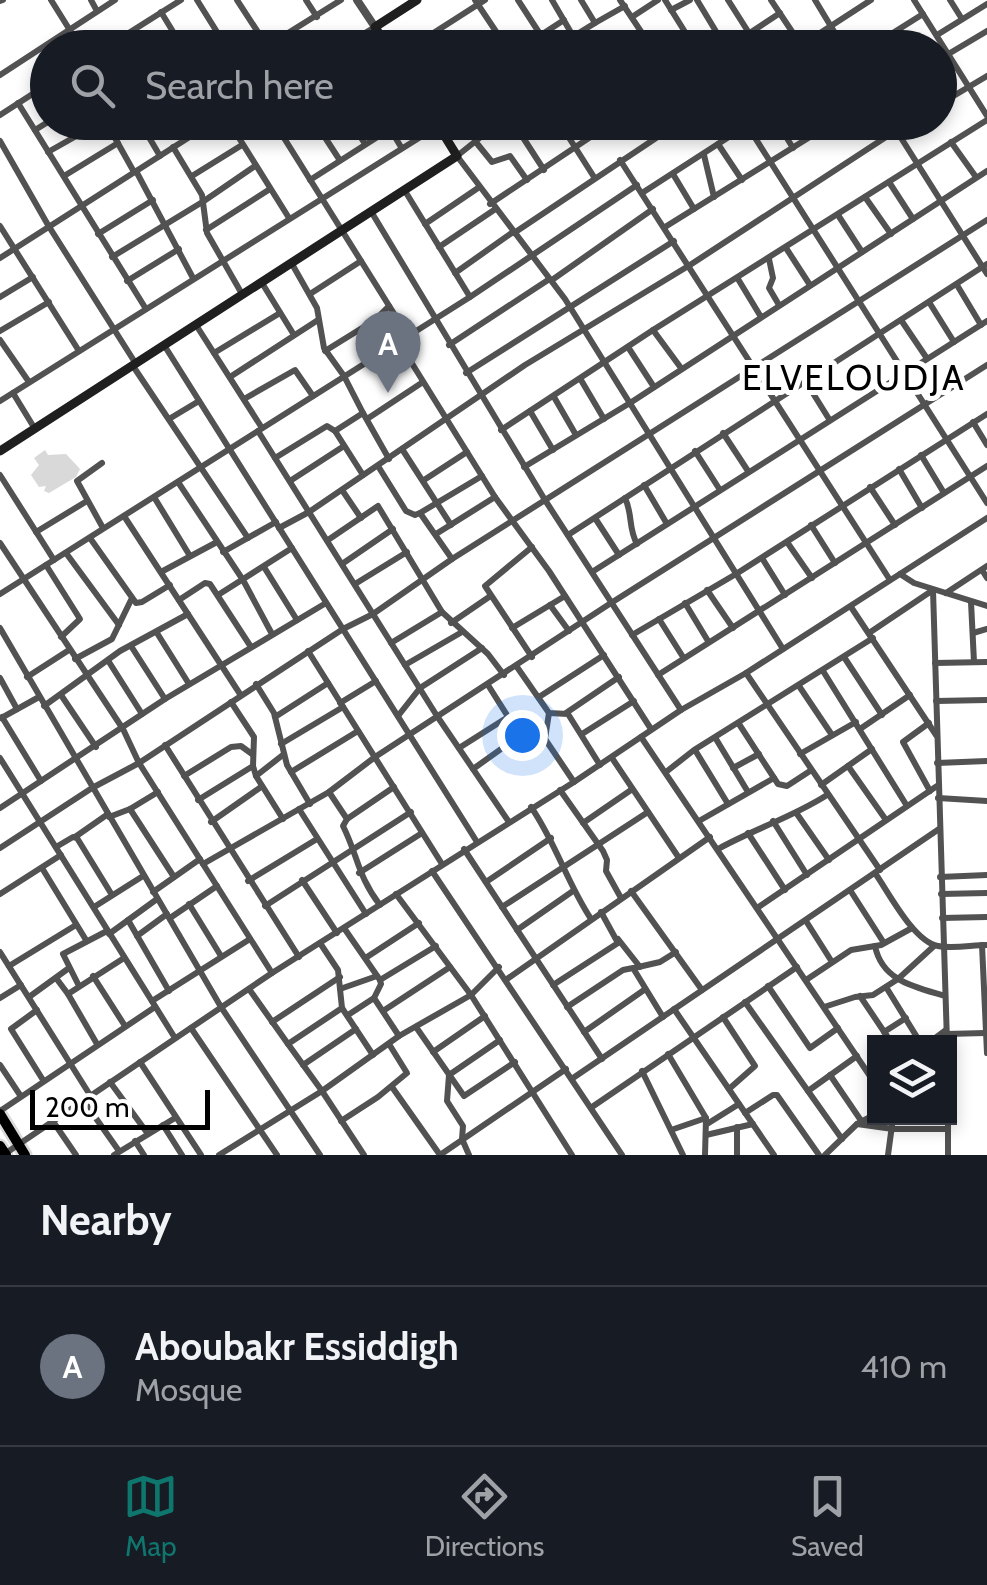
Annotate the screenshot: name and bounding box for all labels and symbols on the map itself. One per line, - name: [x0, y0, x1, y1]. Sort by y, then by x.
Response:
- pin: A: [356, 310, 420, 393]
- district label: ELVELOUDJA: [742, 356, 966, 399]
- your location: [497, 710, 548, 761]
- scale bar: [30, 1085, 210, 1130]

